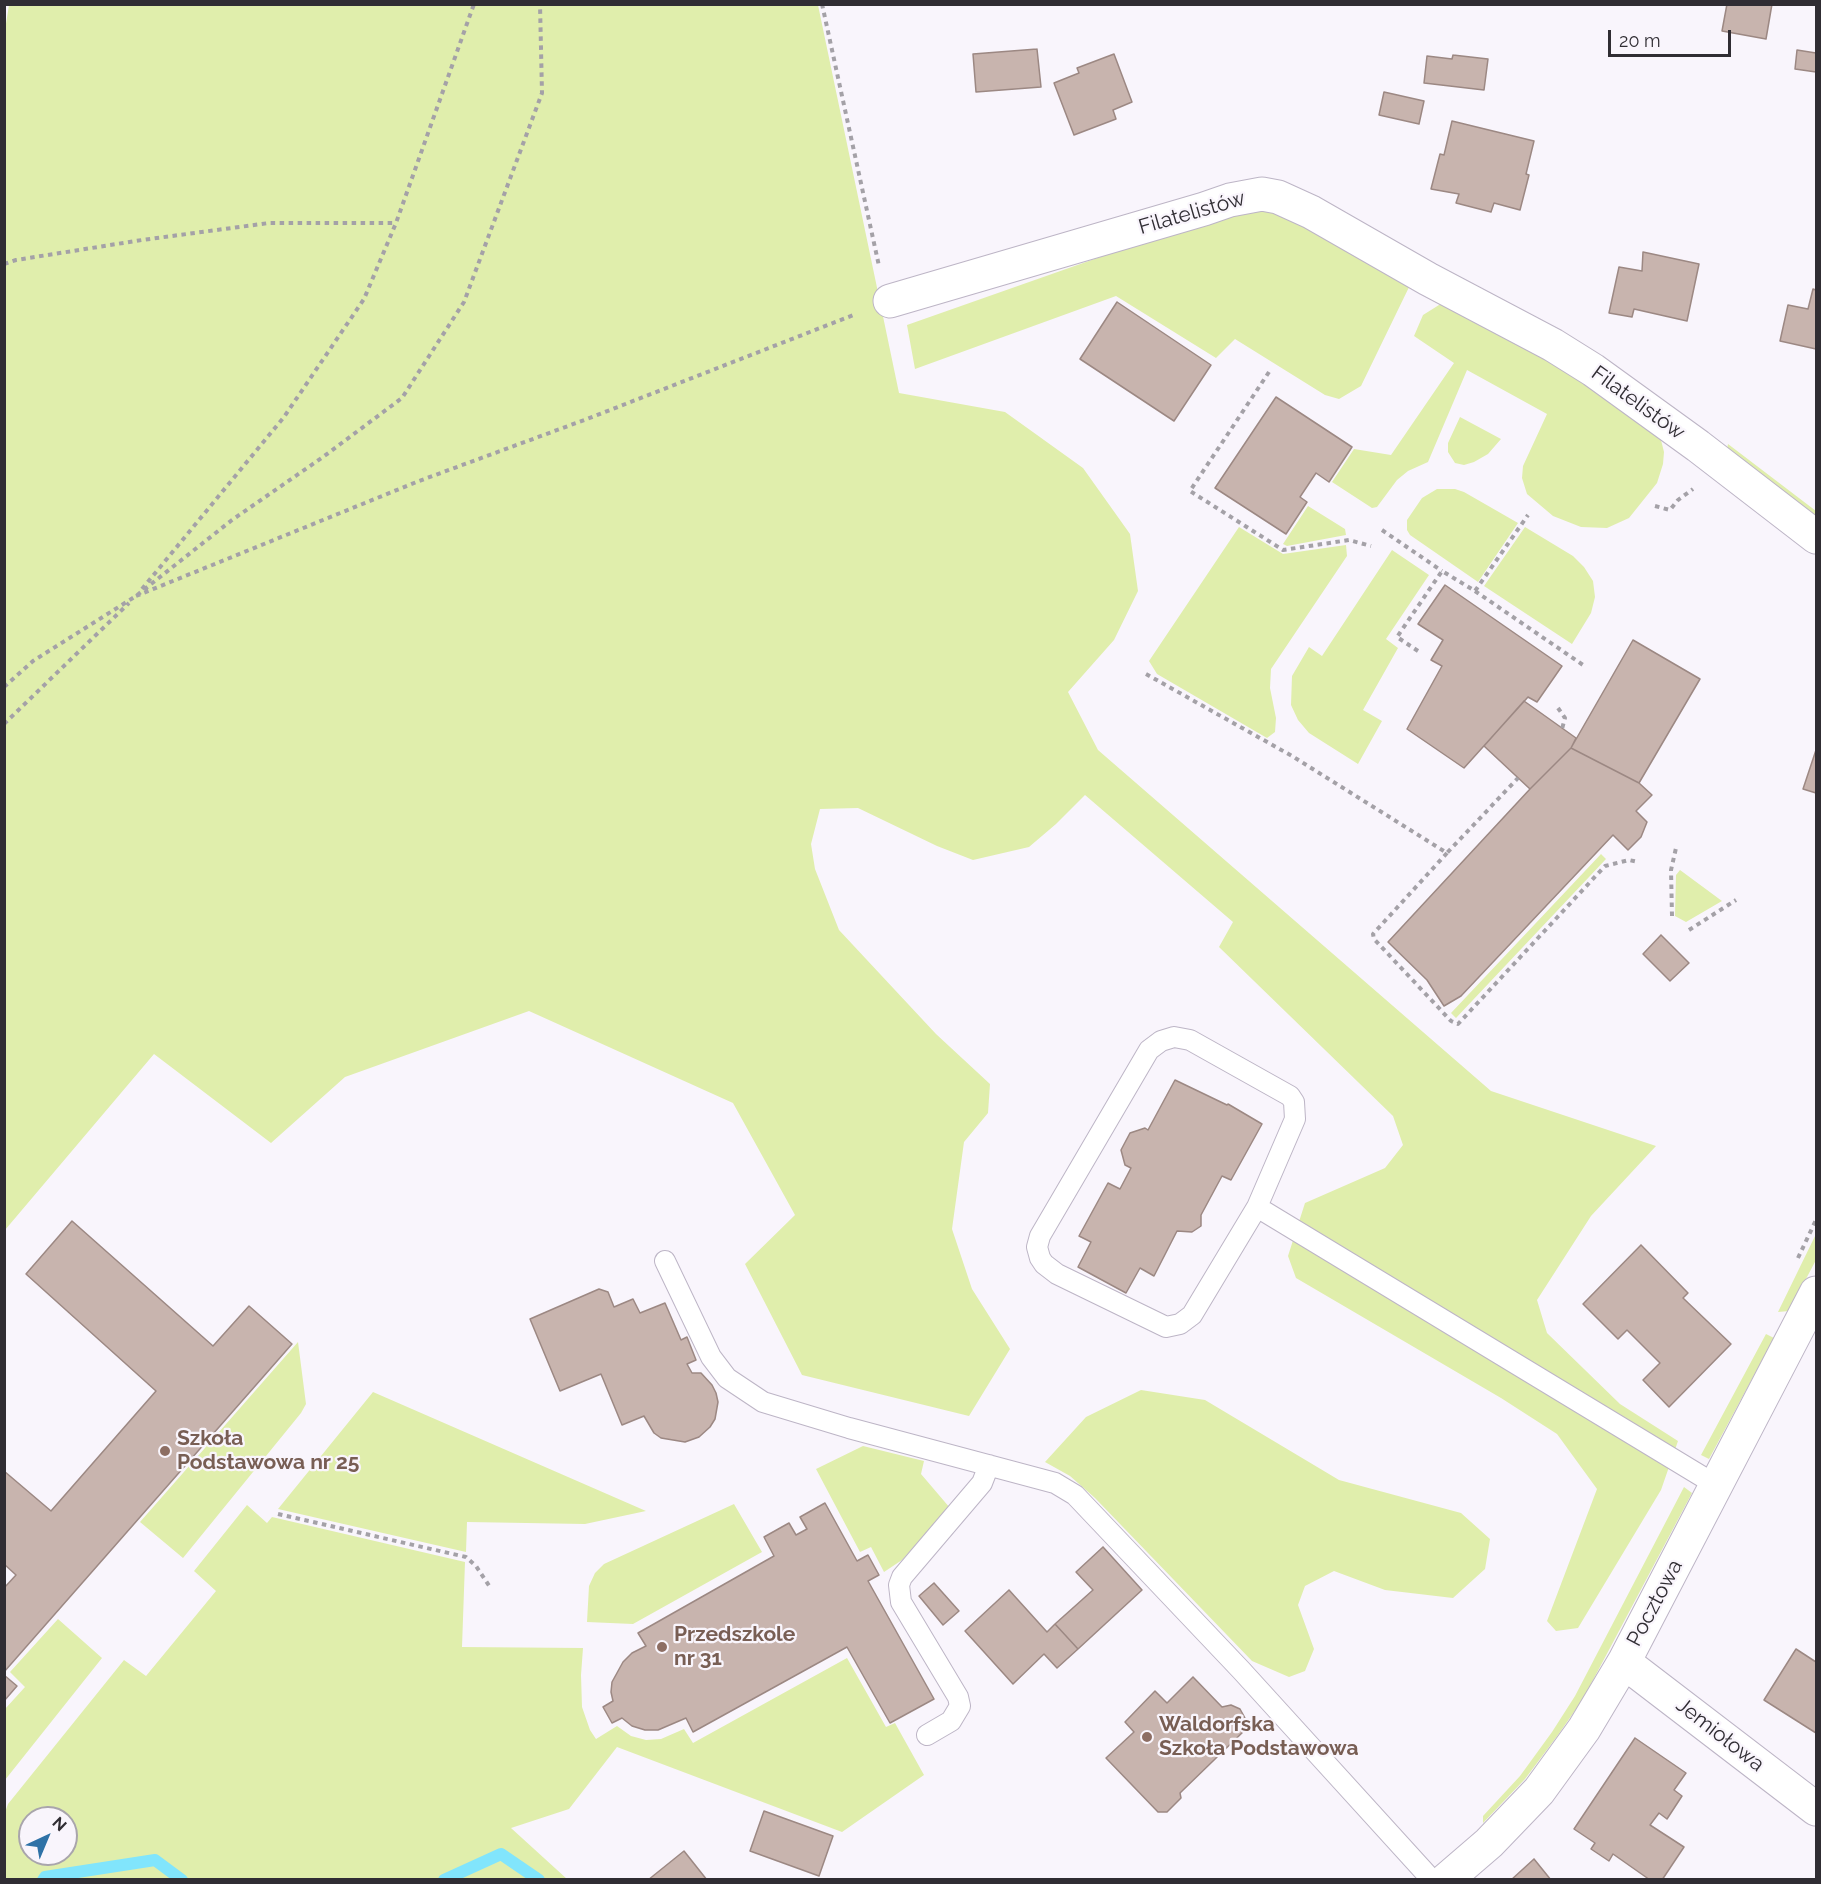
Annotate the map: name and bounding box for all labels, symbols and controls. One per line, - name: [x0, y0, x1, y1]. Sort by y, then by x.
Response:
- scale bar: [1611, 18, 1734, 56]
- text: 20 m: [1619, 30, 1661, 51]
- street label: Filatelistów: [1136, 186, 1248, 240]
- street label: Filatelistów: [1586, 361, 1690, 445]
- place label: Szkoła Podstawowa nr 25: [177, 1426, 359, 1476]
- marker: Szkoła Podstawowa nr 25: [158, 1444, 172, 1458]
- street label: Pocztowa: [1622, 1555, 1688, 1651]
- place label: Przedszkole nr 31: [674, 1622, 795, 1672]
- marker: Przedszkole nr 31: [655, 1640, 669, 1654]
- street label: Jemiołowa: [1671, 1693, 1769, 1777]
- place label: Waldorfska Szkoła Podstawowa: [1159, 1712, 1358, 1762]
- marker: Waldorfska Szkoła Podstawowa: [1140, 1730, 1154, 1744]
- north arrow: [18, 1806, 78, 1866]
- text: N: [48, 1813, 70, 1835]

